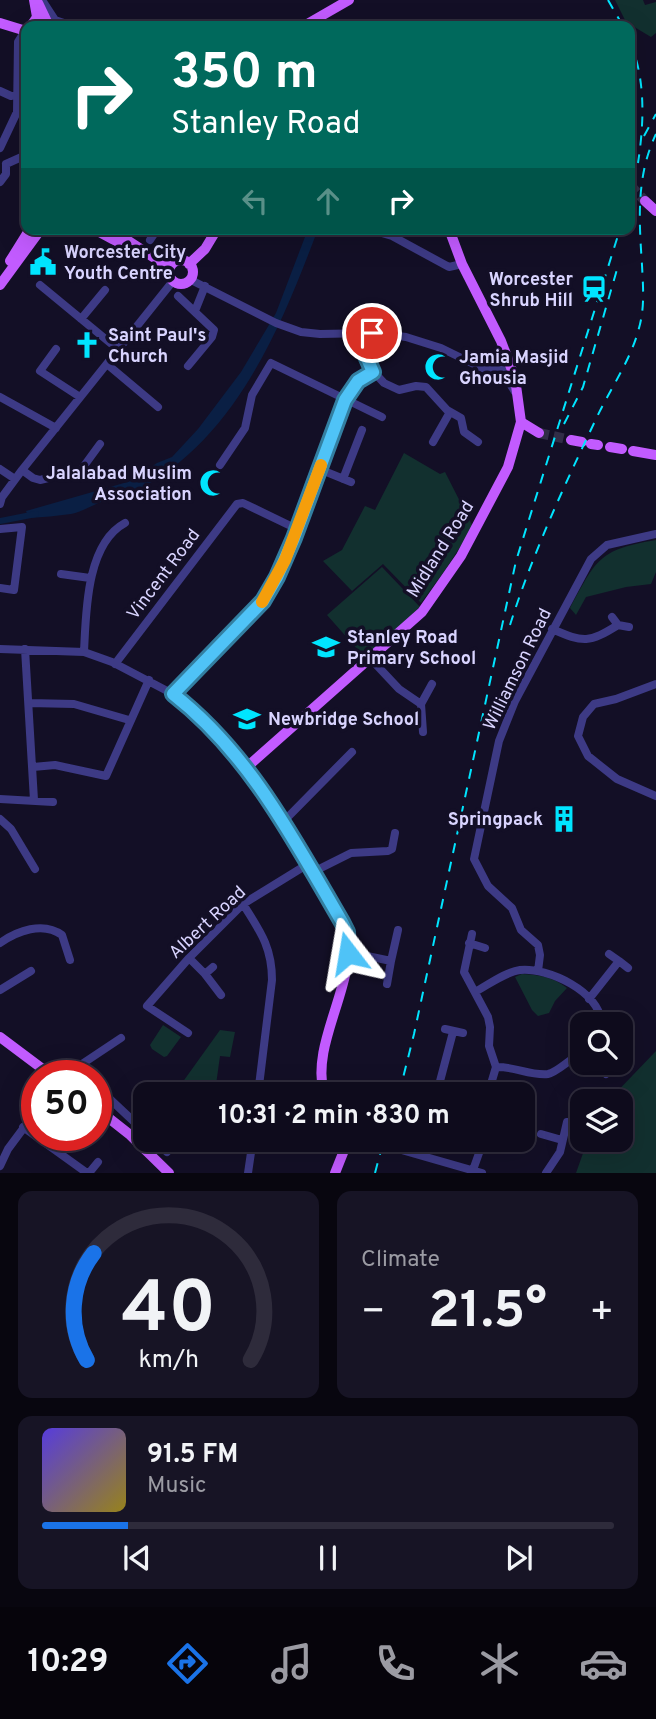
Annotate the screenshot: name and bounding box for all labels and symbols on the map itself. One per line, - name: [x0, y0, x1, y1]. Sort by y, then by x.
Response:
- place label: Worcester City Youth Centre: [64, 242, 186, 286]
- public building icon: Worcester City Youth Centre: [28, 247, 58, 277]
- place label: Worcester Shrub Hill: [489, 269, 573, 313]
- station icon: Worcester Shrub Hill: [579, 274, 609, 304]
- pin: [342, 303, 402, 363]
- place label: Saint Paul's Church: [108, 325, 206, 369]
- church icon: Saint Paul's Church: [72, 330, 102, 360]
- place label: Jamia Masjid Ghousia: [459, 347, 569, 391]
- mosque icon: Jamia Masjid Ghousia: [423, 352, 453, 382]
- place label: Jalalabad Muslim Association: [46, 463, 192, 507]
- mosque icon: Jalalabad Muslim Association: [198, 468, 228, 498]
- street label: Midland Road: [402, 497, 480, 603]
- street label: Vincent Road: [122, 525, 206, 625]
- street label: Williamson Road: [479, 605, 558, 734]
- place label: Stanley Road Primary School: [347, 627, 476, 671]
- school or university icon: Stanley Road Primary School: [311, 632, 341, 662]
- school or university icon: Newbridge School: [232, 704, 262, 734]
- place label: Newbridge School: [268, 709, 419, 732]
- building icon: Springpack: [549, 804, 579, 834]
- place label: Springpack: [448, 809, 543, 832]
- street label: Albert Road: [165, 882, 251, 965]
- position arrow: [311, 916, 385, 990]
- speed limit sign: 50: [21, 1060, 112, 1151]

